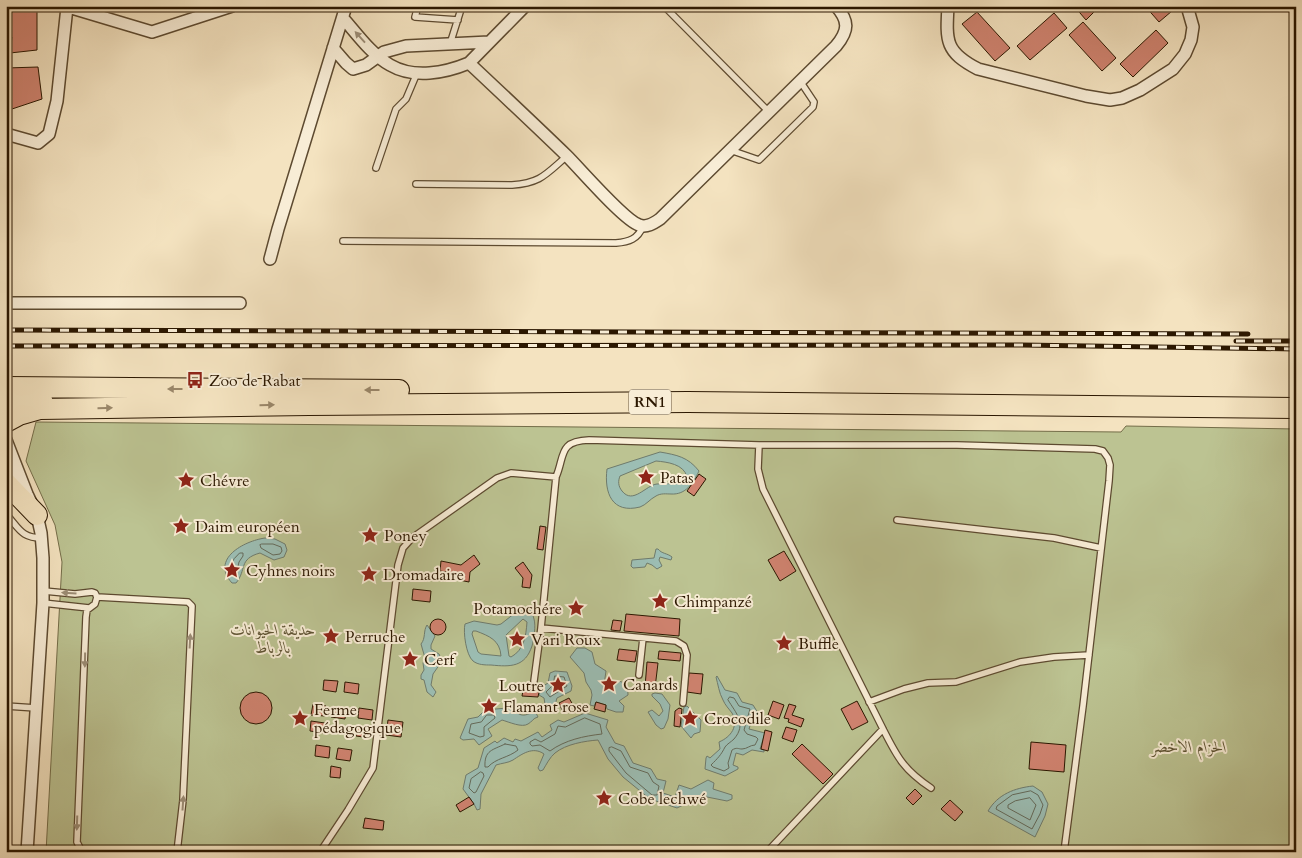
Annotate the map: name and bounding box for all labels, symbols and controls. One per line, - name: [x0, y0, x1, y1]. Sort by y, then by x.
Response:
- one-way arrow: [354, 31, 366, 43]
- bus stop icon: Zoo de Rabat: [185, 370, 205, 390]
- place label: Zoo de Rabat: [209, 370, 301, 392]
- one-way arrow: [166, 385, 182, 393]
- one-way arrow: [364, 386, 380, 394]
- road number: RN1: [629, 390, 671, 414]
- one-way arrow: [260, 401, 276, 409]
- one-way arrow: [97, 404, 113, 412]
- place icon: Patas: [636, 467, 656, 487]
- place label: Patas: [660, 467, 694, 489]
- place icon: Chévre: [176, 470, 196, 490]
- place label: Chévre: [200, 470, 249, 492]
- place icon: Daim européen: [171, 516, 191, 536]
- place label: Daim européen: [195, 516, 300, 538]
- place icon: Poney: [360, 525, 380, 545]
- place label: Poney: [384, 525, 427, 547]
- place icon: Cyhnes noirs: [222, 560, 242, 580]
- place label: Cyhnes noirs: [246, 560, 335, 582]
- place icon: Dromadaire: [359, 564, 379, 584]
- place label: Dromadaire: [383, 564, 464, 586]
- one-way arrow: [61, 589, 77, 597]
- place icon: Chimpanzé: [650, 591, 670, 611]
- place label: Chimpanzé: [674, 591, 752, 613]
- place label: Potamochére: [473, 598, 562, 620]
- place icon: Potamochére: [566, 598, 586, 618]
- park label: حديقة الحيوانات بالرباط: [231, 619, 315, 659]
- place icon: Perruche: [321, 626, 341, 646]
- place label: Perruche: [345, 626, 406, 648]
- place icon: Vari Roux: [507, 629, 527, 649]
- place label: Vari Roux: [531, 629, 601, 651]
- one-way arrow: [186, 633, 194, 649]
- place icon: Buffle: [774, 633, 794, 653]
- place label: Buffle: [798, 633, 839, 655]
- place icon: Cerf: [400, 649, 420, 669]
- place label: Cerf: [424, 649, 457, 671]
- one-way arrow: [81, 653, 89, 669]
- place icon: Canards: [599, 674, 619, 694]
- place label: Canards: [623, 674, 678, 696]
- place label: Loutre: [499, 675, 544, 697]
- place icon: Loutre: [548, 675, 568, 695]
- place icon: Flamant rose: [479, 696, 499, 716]
- place label: Flamant rose: [503, 696, 589, 718]
- place label: Ferme pédagogique: [314, 699, 401, 739]
- place icon: Ferme pédagogique: [290, 708, 310, 728]
- place icon: Crocodile: [680, 708, 700, 728]
- place label: Crocodile: [704, 708, 771, 730]
- park label: الحزام الاخضر: [1150, 736, 1227, 761]
- place icon: Cobe lechwé: [594, 788, 614, 808]
- place label: Cobe lechwé: [618, 788, 707, 810]
- one-way arrow: [179, 795, 187, 811]
- one-way arrow: [73, 815, 81, 831]

